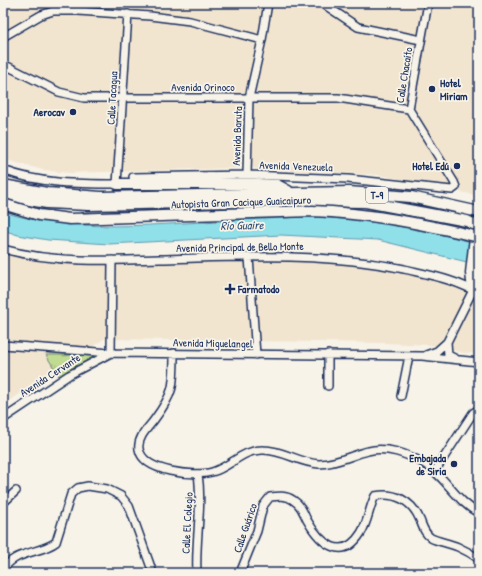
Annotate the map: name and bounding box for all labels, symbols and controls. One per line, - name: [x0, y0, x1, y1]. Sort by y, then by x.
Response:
- street label: Calle Chacaíto: [393, 46, 415, 104]
- street label: Calle Tacagua: [104, 70, 120, 125]
- place label: Hotel Miriam: [440, 76, 468, 103]
- street label: Avenida Orinoco: [171, 80, 235, 94]
- marker: Hotel Miriam: [427, 84, 437, 94]
- place label: Aerocav: [34, 105, 66, 119]
- street label: Avenida Baruta: [229, 105, 245, 166]
- marker: Aerocav: [68, 107, 78, 117]
- street label: Avenida Venezuela: [259, 158, 334, 174]
- place label: Hotel Edú: [412, 159, 450, 173]
- marker: Hotel Edú: [452, 161, 462, 171]
- road number: T-9: [366, 187, 388, 203]
- street label: Autopista Gran Cacique Guaicaipuro: [171, 193, 312, 211]
- water label: Río Guaire: [220, 216, 265, 234]
- street label: Avenida Principal de Bello Monte: [176, 239, 305, 255]
- place label: Farmatodo: [237, 282, 280, 296]
- marker: Farmatodo: [225, 284, 235, 294]
- street label: Avenida Miguelangel: [173, 335, 253, 351]
- street label: Avenida Cervante: [17, 350, 83, 400]
- place label: Embajada de Siria: [409, 451, 447, 478]
- marker: Embajada de Siria: [449, 459, 459, 469]
- street label: Calle El Colegio: [178, 491, 196, 554]
- street label: Calle Guárico: [230, 501, 260, 555]

